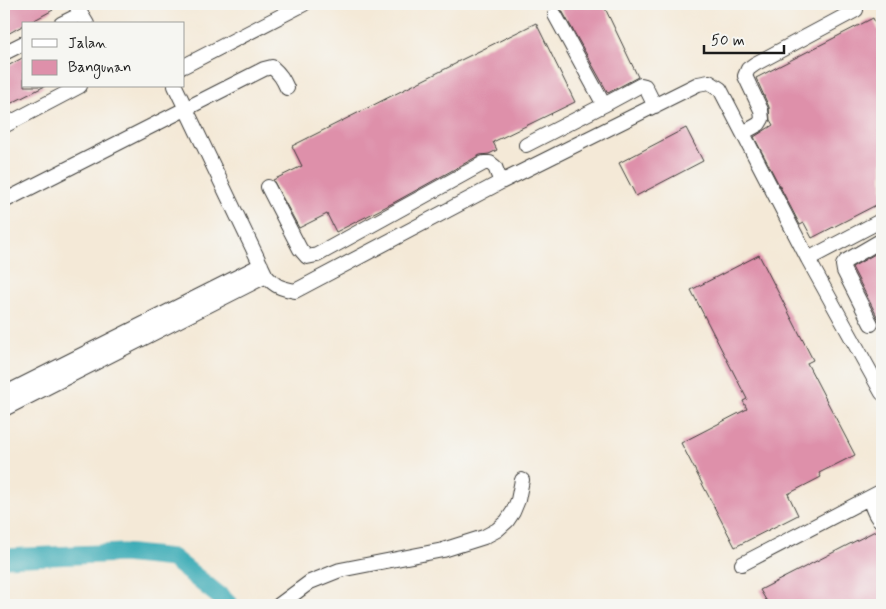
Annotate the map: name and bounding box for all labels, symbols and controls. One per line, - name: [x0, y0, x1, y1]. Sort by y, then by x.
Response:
- legend: [22, 22, 185, 88]
- scale bar: [704, 22, 784, 54]
- text: 50 m: [711, 31, 745, 51]
- text: Jalan: [68, 34, 107, 54]
- text: Bangunan: [68, 58, 131, 79]

